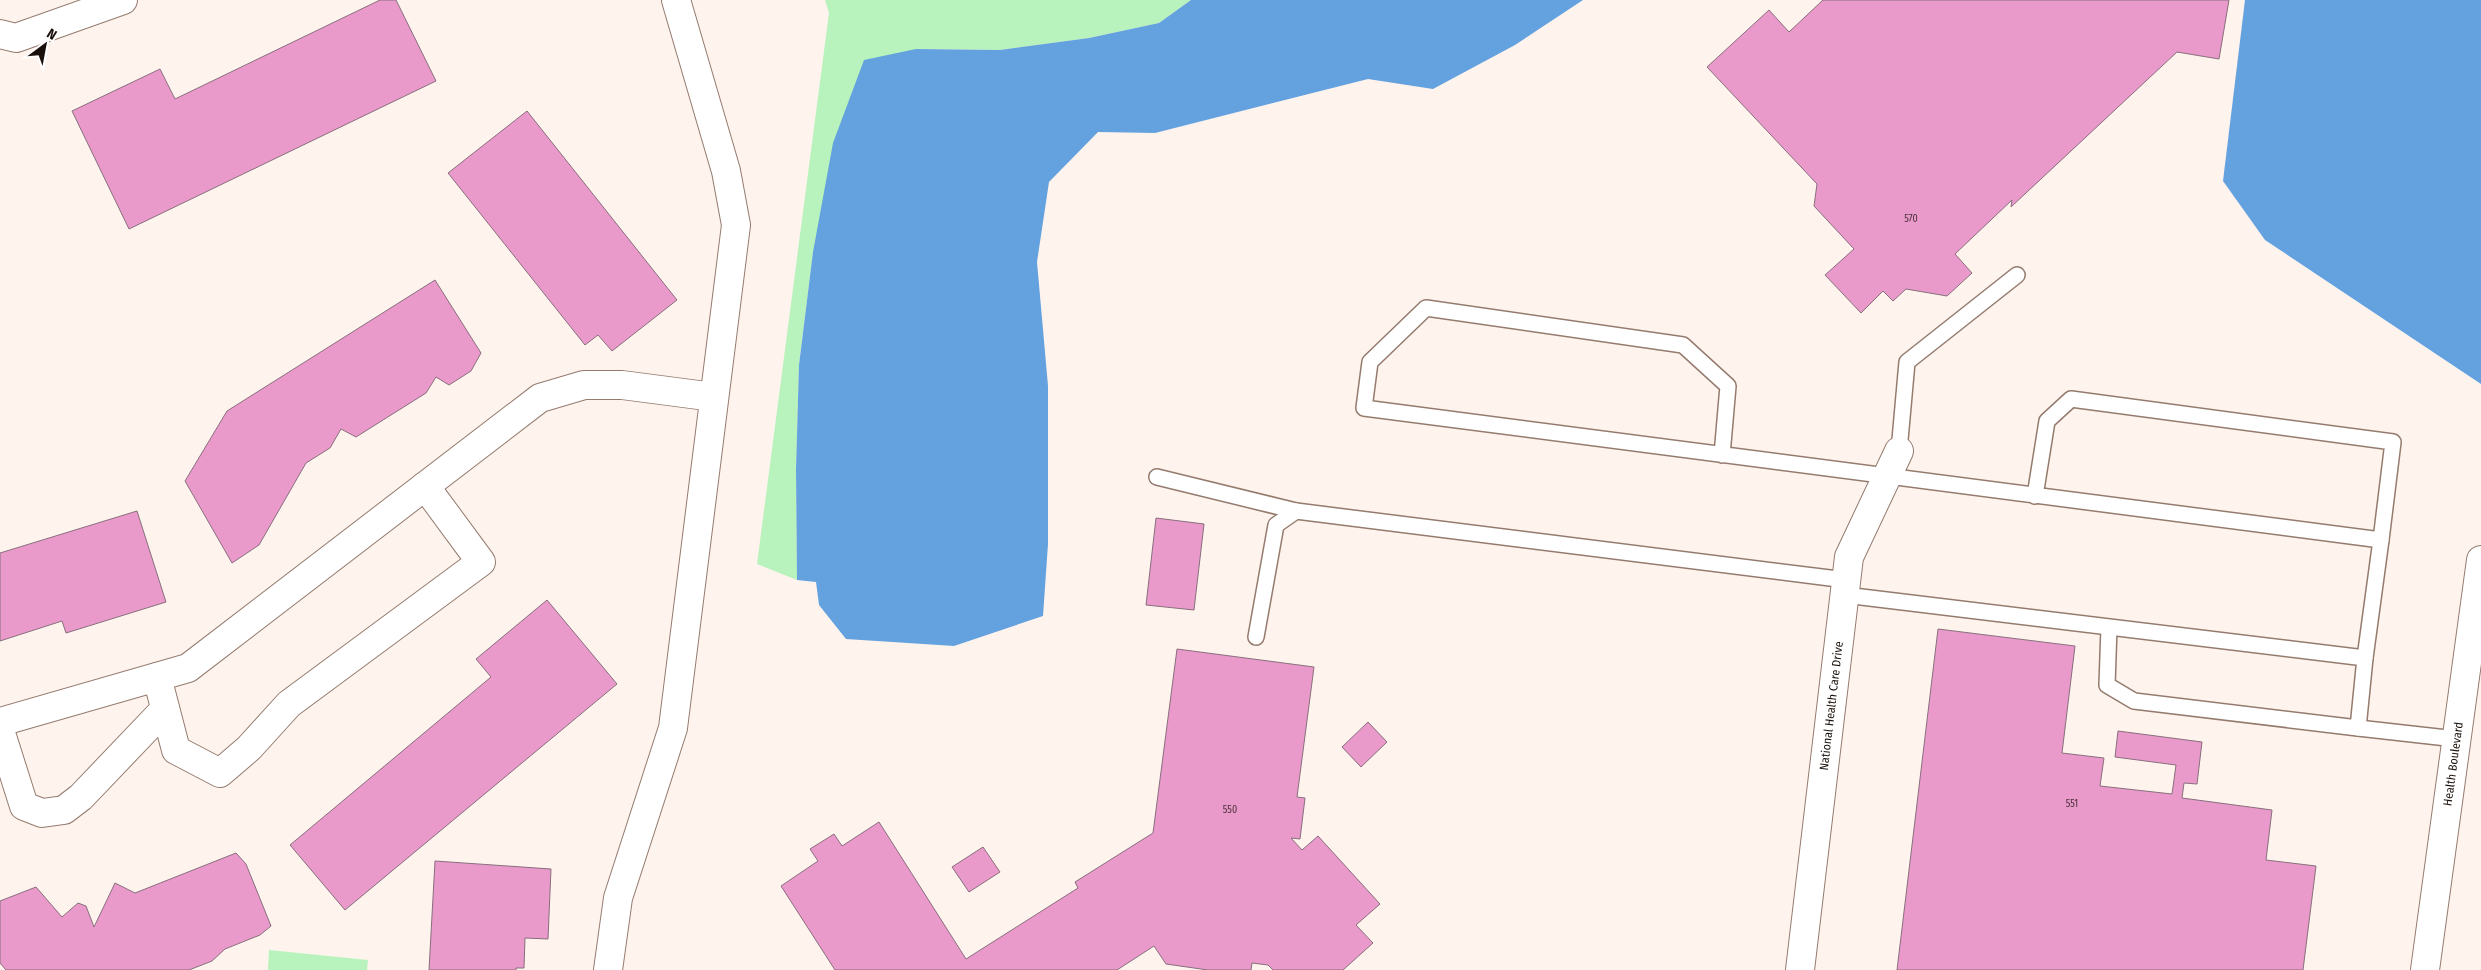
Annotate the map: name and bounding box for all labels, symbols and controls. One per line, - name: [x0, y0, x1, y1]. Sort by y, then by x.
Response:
- north arrow: [20, 20, 70, 70]
- text: N: [44, 25, 60, 44]
- house number: 570: [1904, 213, 1918, 225]
- street label: National Health Care Drive: [1817, 641, 1846, 771]
- street label: Health Boulevard: [2440, 721, 2466, 807]
- house number: 551: [2066, 798, 2078, 810]
- house number: 550: [1223, 804, 1237, 816]

